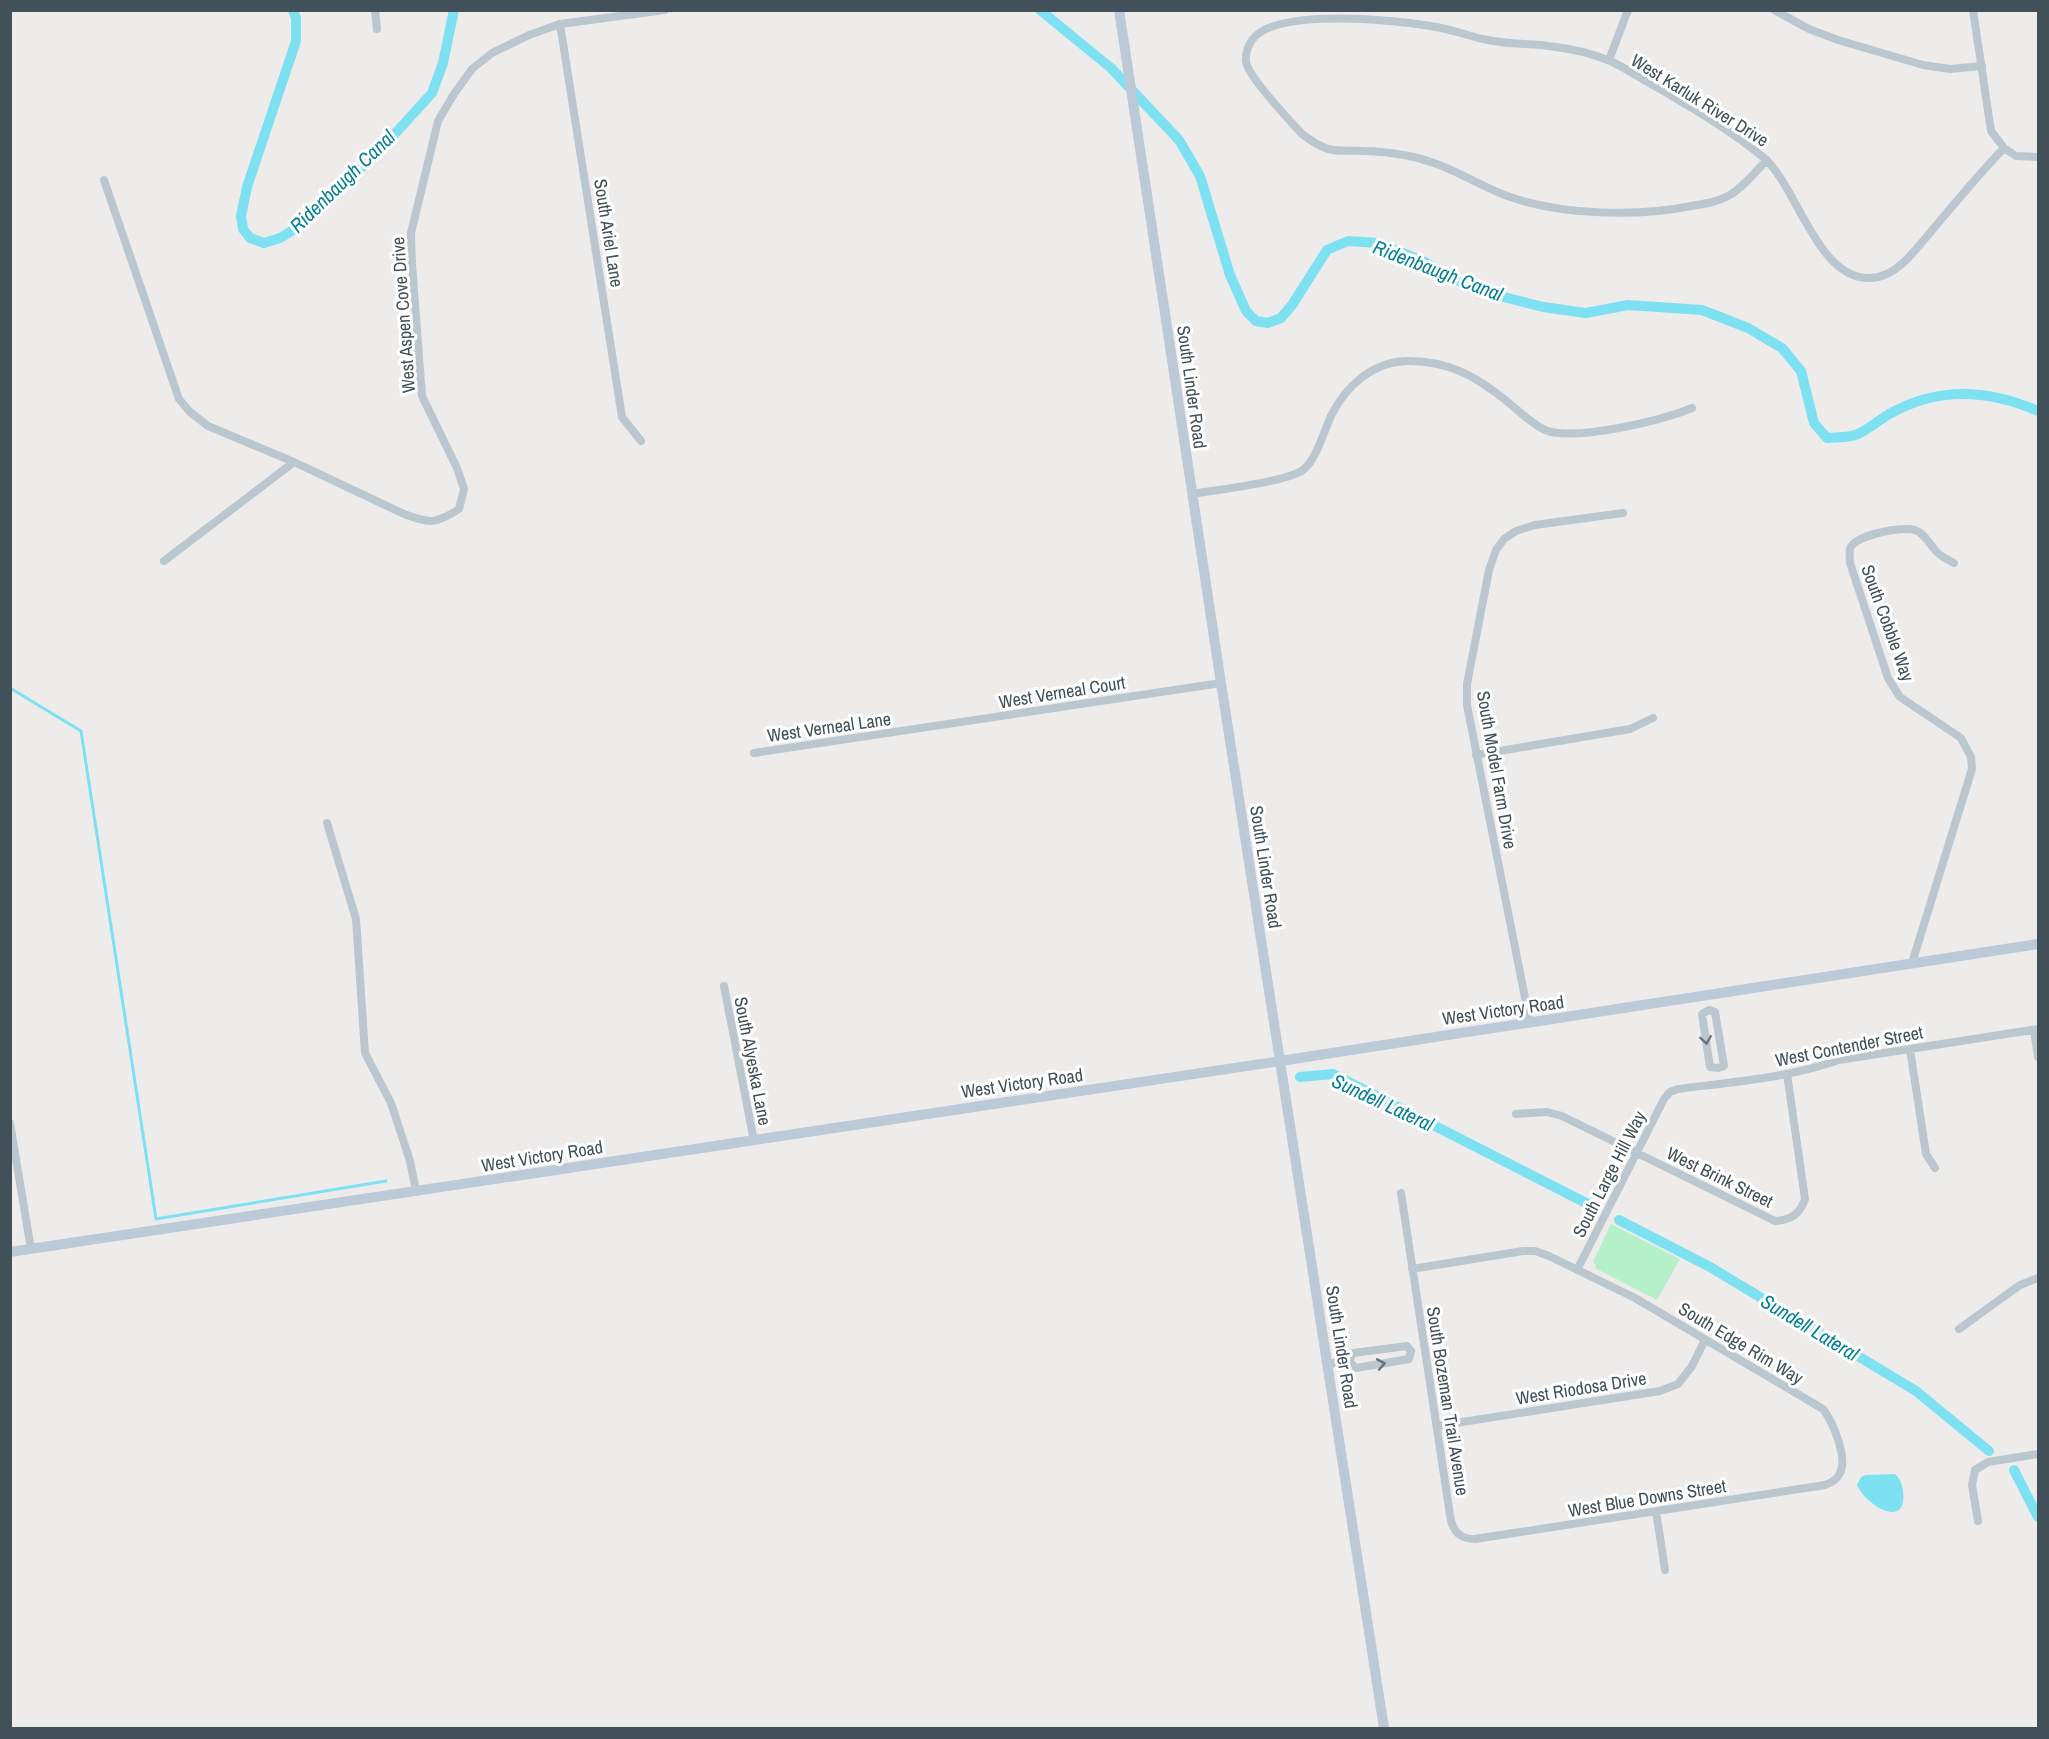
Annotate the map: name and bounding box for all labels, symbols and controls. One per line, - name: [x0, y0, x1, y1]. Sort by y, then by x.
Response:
- street label: West Karluk River Drive: [1626, 48, 1774, 152]
- water label: Ridenbaugh Canal: [283, 124, 401, 238]
- street label: South Ariel Lane: [588, 177, 630, 289]
- water label: Ridenbaugh Canal: [1369, 233, 1507, 307]
- street label: West Aspen Cove Drive: [385, 236, 421, 394]
- street label: South Linder Road: [1171, 324, 1213, 450]
- street label: South Cobble Way: [1855, 561, 1921, 685]
- street label: West Verneal Court: [997, 670, 1127, 714]
- street label: South Model Farm Drive: [1471, 689, 1523, 851]
- street label: West Verneal Lane: [766, 706, 892, 748]
- street label: South Linder Road: [1244, 804, 1288, 930]
- street label: West Victory Road: [1441, 989, 1565, 1031]
- street label: South Alyeska Lane: [728, 995, 778, 1127]
- street label: West Contender Street: [1773, 1019, 1925, 1073]
- one-way arrow: [1699, 1035, 1712, 1045]
- street label: West Victory Road: [960, 1062, 1084, 1104]
- water label: Sundell Lateral: [1328, 1067, 1439, 1138]
- street label: South Large Hill Way: [1566, 1106, 1652, 1242]
- street label: West Victory Road: [480, 1134, 604, 1178]
- street label: West Brink Street: [1663, 1140, 1777, 1214]
- street label: South Linder Road: [1320, 1284, 1364, 1410]
- water label: Sundell Lateral: [1756, 1287, 1864, 1367]
- street label: South Edge Rim Way: [1674, 1296, 1809, 1390]
- street label: South Bozeman Trail Avenue: [1421, 1305, 1475, 1497]
- one-way arrow: [1376, 1358, 1386, 1371]
- street label: West Riodosa Drive: [1514, 1365, 1648, 1411]
- street label: West Blue Downs Street: [1566, 1473, 1728, 1523]

